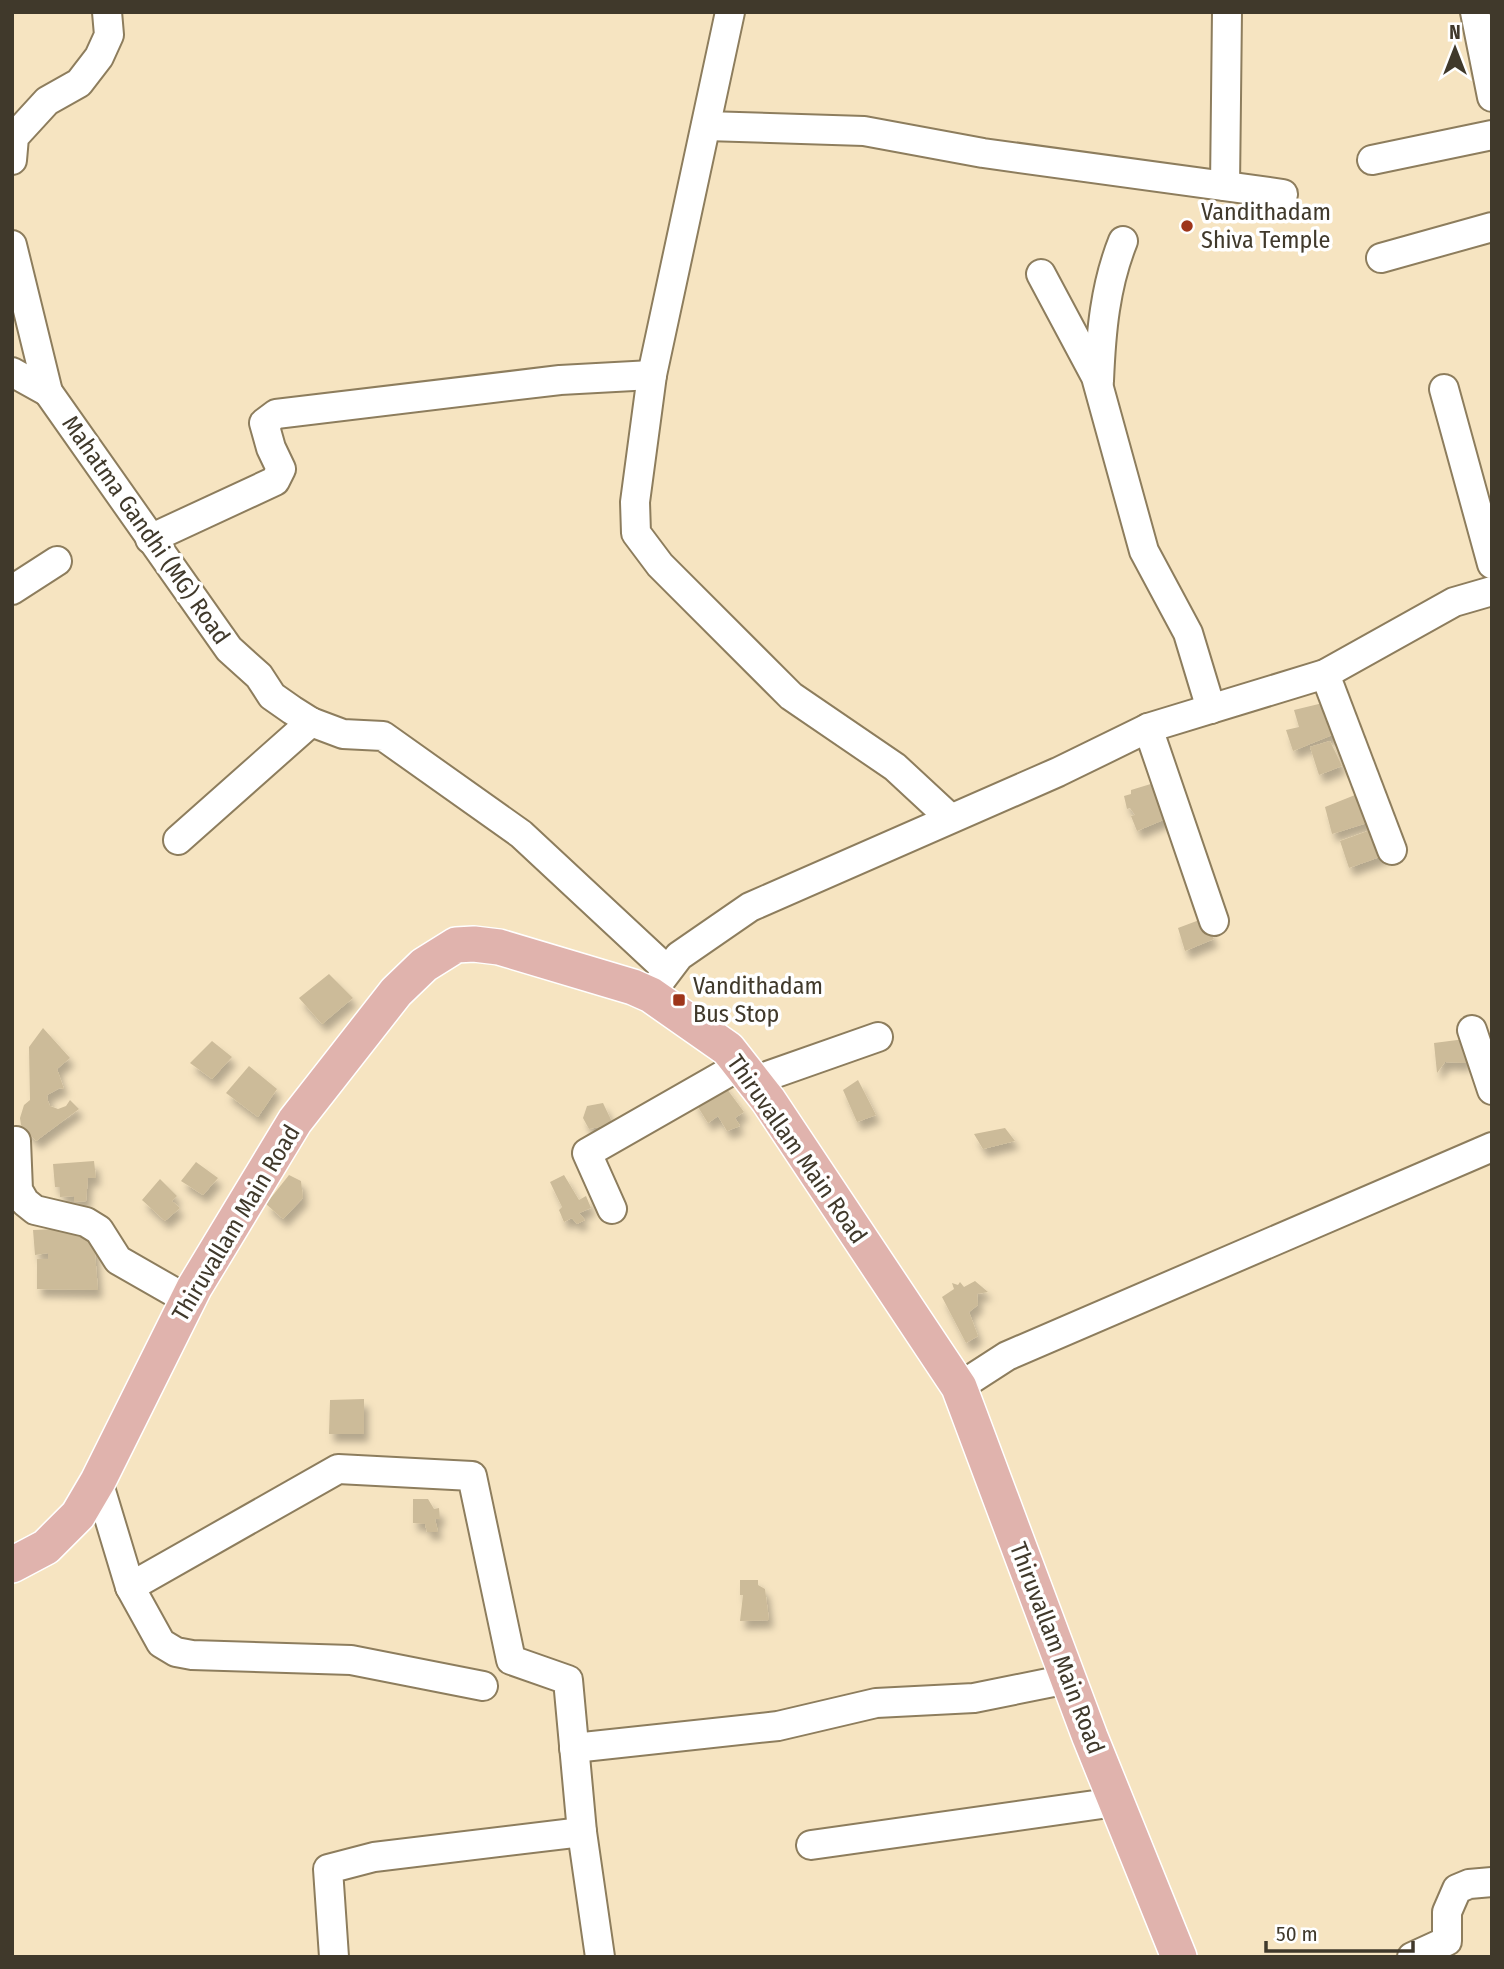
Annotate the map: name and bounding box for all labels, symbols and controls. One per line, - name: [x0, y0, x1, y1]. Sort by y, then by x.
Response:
- north arrow: [1420, 14, 1490, 84]
- text: N: [1449, 21, 1461, 44]
- place label: Vandithadam Shiva Temple: [1201, 198, 1331, 254]
- marker: Vandithadam Shiva Temple: [1179, 218, 1195, 234]
- street label: Mahatma Gandhi (MG) Road: [56, 410, 236, 650]
- place label: Vandithadam Bus Stop: [693, 972, 823, 1028]
- marker: Vandithadam Bus Stop: [671, 992, 687, 1008]
- street label: Thiruvallam Main Road: [721, 1049, 873, 1249]
- street label: Thiruvallam Main Road: [166, 1120, 306, 1326]
- street label: Thiruvallam Main Road: [1004, 1538, 1110, 1758]
- scale bar: [1266, 1910, 1413, 1954]
- text: 50 m: [1276, 1921, 1318, 1947]

